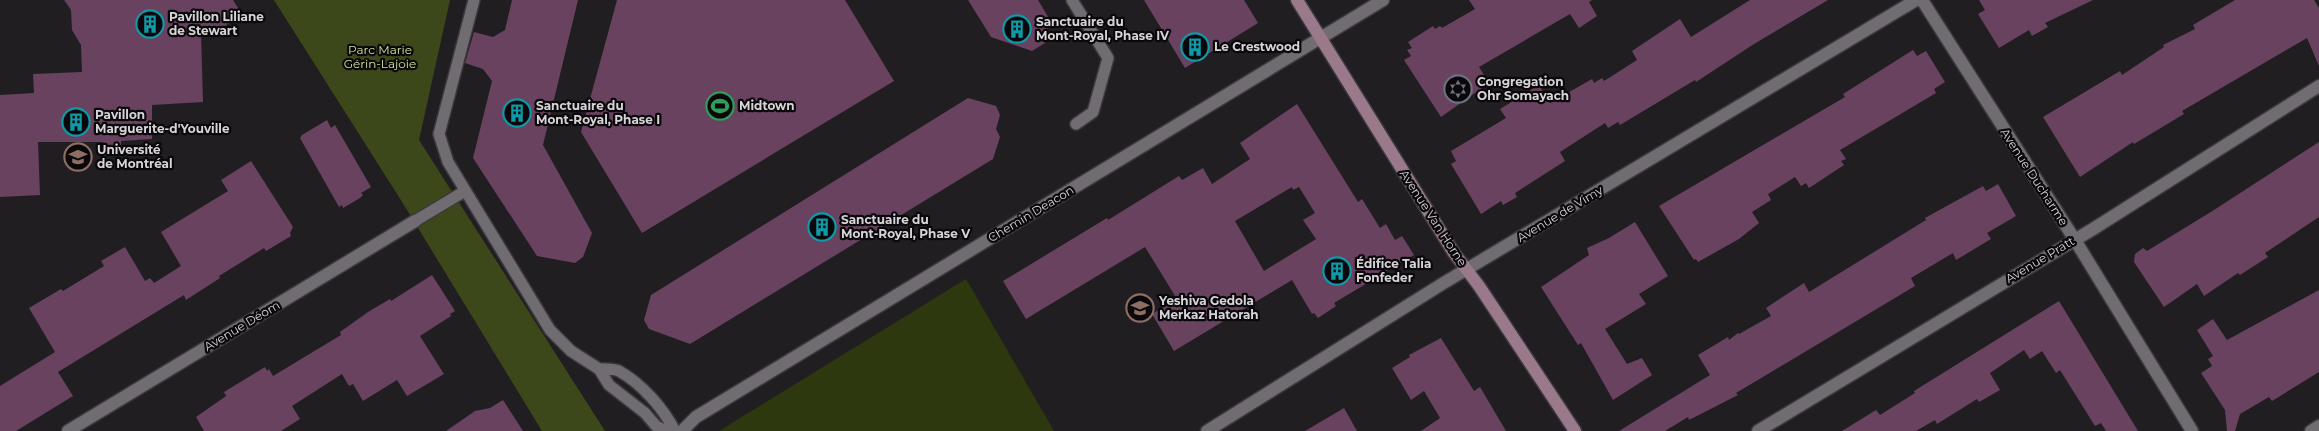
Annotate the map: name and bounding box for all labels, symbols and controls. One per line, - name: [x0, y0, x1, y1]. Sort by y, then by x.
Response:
- building icon: Pavillon Liliane de Stewart: [135, 9, 165, 39]
- place label: Pavillon Liliane de Stewart: [169, 9, 264, 38]
- building icon: Sanctuaire du Mont-Royal, Phase IV: [1002, 14, 1032, 44]
- place label: Sanctuaire du Mont-Royal, Phase IV: [1036, 14, 1170, 43]
- building icon: Le Crestwood: [1180, 32, 1210, 62]
- place label: Le Crestwood: [1214, 39, 1300, 54]
- park label: Parc Marie Gérin-Lajoie: [344, 42, 416, 71]
- synagogue icon: Congregation Ohr Somayach: [1443, 74, 1473, 104]
- place label: Congregation Ohr Somayach: [1477, 74, 1569, 103]
- sports icon: Midtown: [705, 91, 735, 121]
- building icon: Sanctuaire du Mont-Royal, Phase I: [502, 98, 532, 128]
- place label: Sanctuaire du Mont-Royal, Phase I: [536, 98, 660, 127]
- place label: Midtown: [739, 98, 795, 113]
- building icon: Pavillon Marguerite-d'Youville: [61, 107, 91, 137]
- place label: Pavillon Marguerite-d'Youville: [95, 107, 230, 136]
- street label: Avenue Ducharme: [1997, 125, 2071, 228]
- school or university icon: Université de Montréal: [63, 142, 93, 172]
- place label: Université de Montréal: [97, 142, 173, 171]
- street label: Avenue Van Horne: [1397, 167, 1470, 269]
- street label: Chemin Deacon: [985, 182, 1076, 245]
- street label: Avenue de Vimy: [1514, 182, 1606, 245]
- building icon: Sanctuaire du Mont-Royal, Phase V: [807, 212, 837, 242]
- place label: Sanctuaire du Mont-Royal, Phase V: [841, 212, 971, 241]
- street label: Avenue Pratt: [2003, 233, 2077, 286]
- building icon: Édifice Talia Fonfeder: [1322, 256, 1352, 286]
- place label: Édifice Talia Fonfeder: [1356, 256, 1431, 285]
- school or university icon: Yeshiva Gedola Merkaz Hatorah: [1125, 293, 1155, 323]
- place label: Yeshiva Gedola Merkaz Hatorah: [1158, 293, 1259, 322]
- street label: Avenue Déom: [201, 297, 282, 354]

